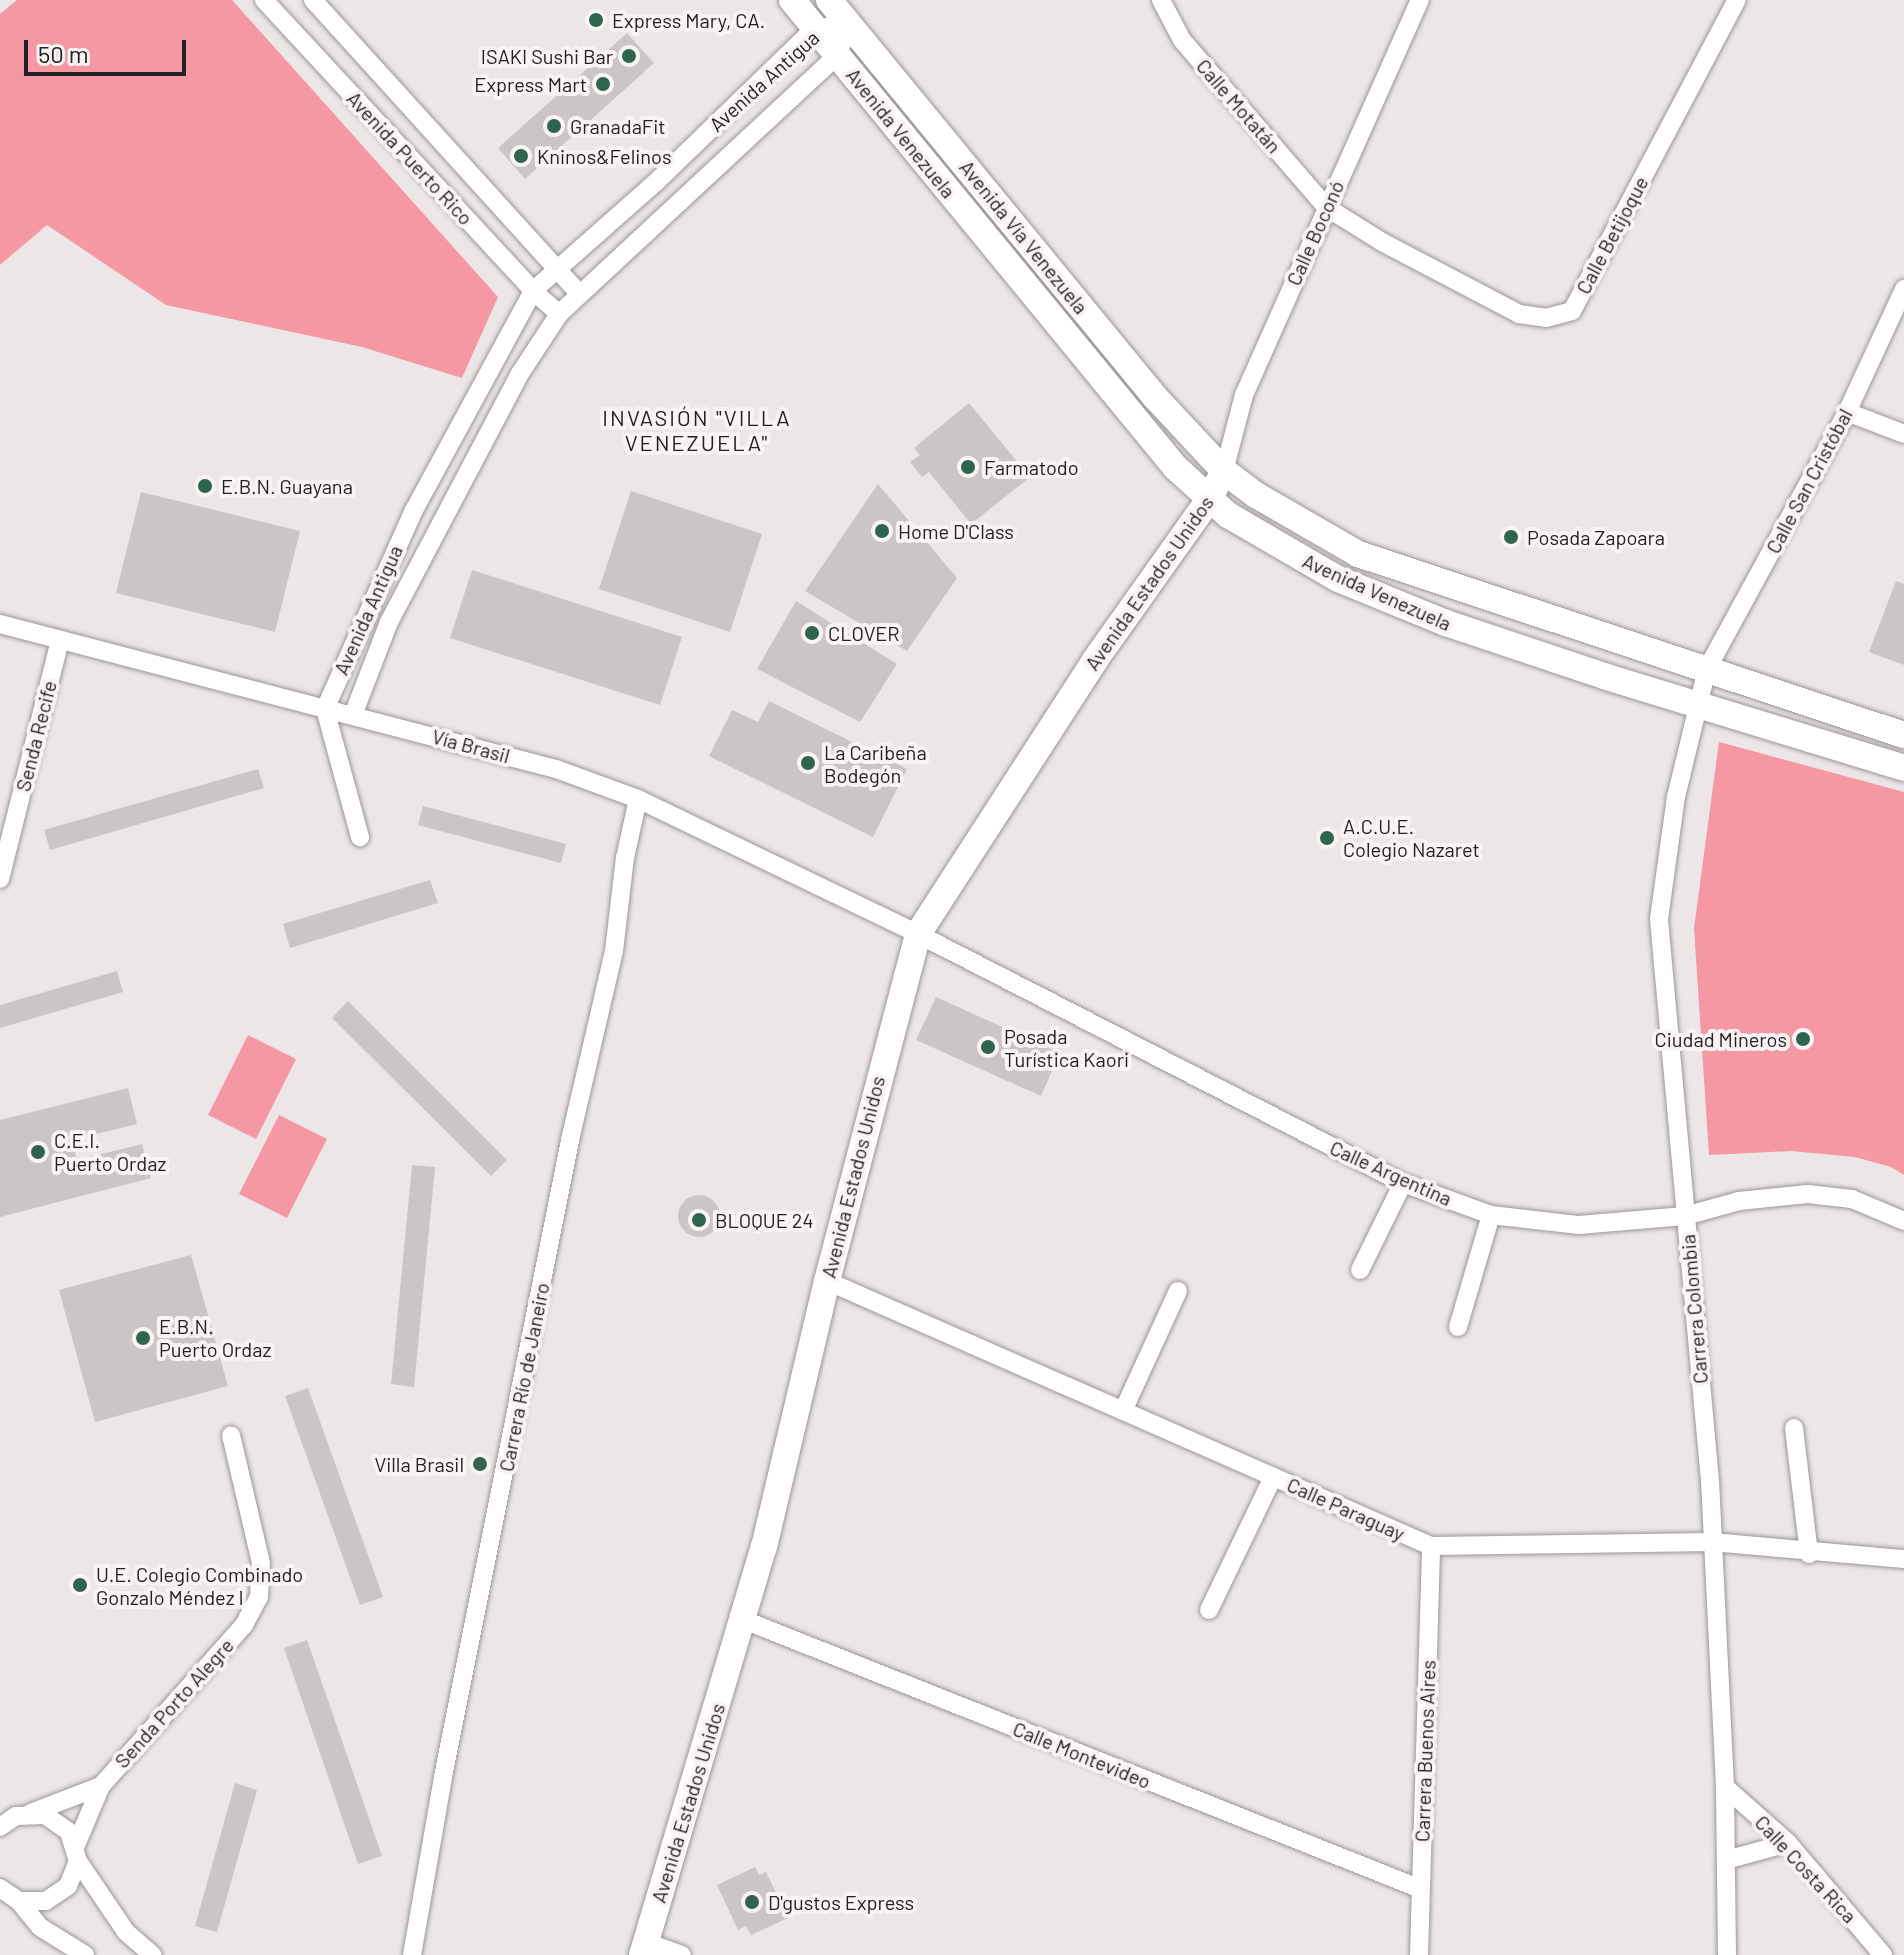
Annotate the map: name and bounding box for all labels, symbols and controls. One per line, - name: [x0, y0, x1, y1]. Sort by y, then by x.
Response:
- place label: Express Mary, CA.: [612, 8, 765, 32]
- marker: Express Mary, CA.: [587, 11, 605, 29]
- scale bar: [28, 24, 190, 74]
- street label: Avenida Antigua: [704, 25, 824, 137]
- text: 50 m: [38, 39, 89, 68]
- place label: ISAKI Sushi Bar: [481, 44, 613, 68]
- marker: ISAKI Sushi Bar: [620, 47, 638, 65]
- street label: Calle Motatán: [1192, 54, 1286, 158]
- street label: Avenida Venezuela: [841, 63, 961, 203]
- place label: Express Mart: [474, 72, 587, 96]
- marker: Express Mart: [594, 75, 612, 93]
- street label: Avenida Puerto Rico: [342, 86, 478, 230]
- place label: GranadaFit: [570, 114, 666, 138]
- marker: GranadaFit: [545, 117, 563, 135]
- place label: Kninos&Felinos: [537, 144, 671, 168]
- marker: Kninos&Felinos: [512, 147, 530, 165]
- street label: Avenida Vía Venezuela: [955, 155, 1093, 319]
- street label: Calle Betijoque: [1571, 172, 1653, 298]
- street label: Calle Boconó: [1281, 177, 1349, 289]
- district label: INVASIÓN "VILLA VENEZUELA": [602, 404, 792, 456]
- street label: Calle San Cristóbal: [1761, 405, 1857, 557]
- place label: Farmatodo: [984, 455, 1079, 479]
- marker: Farmatodo: [959, 458, 977, 476]
- place label: E.B.N. Guayana: [221, 474, 353, 498]
- marker: E.B.N. Guayana: [196, 477, 214, 495]
- street label: Avenida Estados Unidos: [1080, 491, 1218, 675]
- place label: Home D'Class: [898, 519, 1014, 543]
- marker: Home D'Class: [873, 522, 891, 540]
- place label: Posada Zapoara: [1527, 525, 1665, 549]
- marker: Posada Zapoara: [1502, 528, 1520, 546]
- street label: Avenida Antigua: [329, 541, 407, 679]
- street label: Avenida Venezuela: [1299, 548, 1455, 636]
- place label: CLOVER: [828, 621, 900, 645]
- marker: CLOVER: [803, 624, 821, 642]
- street label: Senda Recife: [11, 678, 61, 794]
- street label: Vía Brasil: [429, 724, 513, 768]
- place label: La Caribeña Bodegón: [824, 740, 927, 787]
- marker: La Caribeña Bodegón: [799, 754, 817, 772]
- place label: A.C.U.E. Colegio Nazaret: [1343, 814, 1480, 861]
- marker: A.C.U.E. Colegio Nazaret: [1318, 829, 1336, 847]
- place label: Posada Turística Kaori: [1004, 1024, 1129, 1071]
- place label: Ciudad Mineros: [1655, 1027, 1787, 1051]
- marker: Ciudad Mineros: [1794, 1030, 1812, 1048]
- marker: Posada Turística Kaori: [979, 1038, 997, 1056]
- street label: Avenida Estados Unidos: [816, 1074, 890, 1280]
- place label: C.E.I. Puerto Ordaz: [54, 1128, 166, 1175]
- street label: Calle Argentina: [1326, 1135, 1456, 1211]
- marker: C.E.I. Puerto Ordaz: [29, 1143, 47, 1161]
- place label: BLOQUE 24: [715, 1208, 814, 1232]
- marker: BLOQUE 24: [690, 1211, 708, 1229]
- street label: Carrera Colombia: [1676, 1233, 1712, 1385]
- street label: Carrera Río de Janeiro: [494, 1280, 554, 1474]
- place label: E.B.N. Puerto Ordaz: [159, 1314, 271, 1361]
- marker: E.B.N. Puerto Ordaz: [134, 1329, 152, 1347]
- place label: Villa Brasil: [374, 1452, 464, 1476]
- marker: Villa Brasil: [471, 1455, 489, 1473]
- street label: Calle Paraguay: [1283, 1472, 1409, 1546]
- place label: U.E. Colegio Combinado Gonzalo Méndez I: [96, 1562, 303, 1609]
- marker: U.E. Colegio Combinado Gonzalo Méndez I: [71, 1576, 89, 1594]
- street label: Senda Porto Alegre: [110, 1633, 238, 1773]
- street label: Carrera Buenos Aires: [1410, 1660, 1440, 1842]
- street label: Avenida Estados Unidos: [646, 1700, 730, 1906]
- street label: Calle Montevideo: [1010, 1716, 1154, 1794]
- street label: Calle Costa Rica: [1750, 1810, 1862, 1928]
- place label: D'gustos Express: [768, 1890, 914, 1914]
- marker: D'gustos Express: [743, 1893, 761, 1911]

